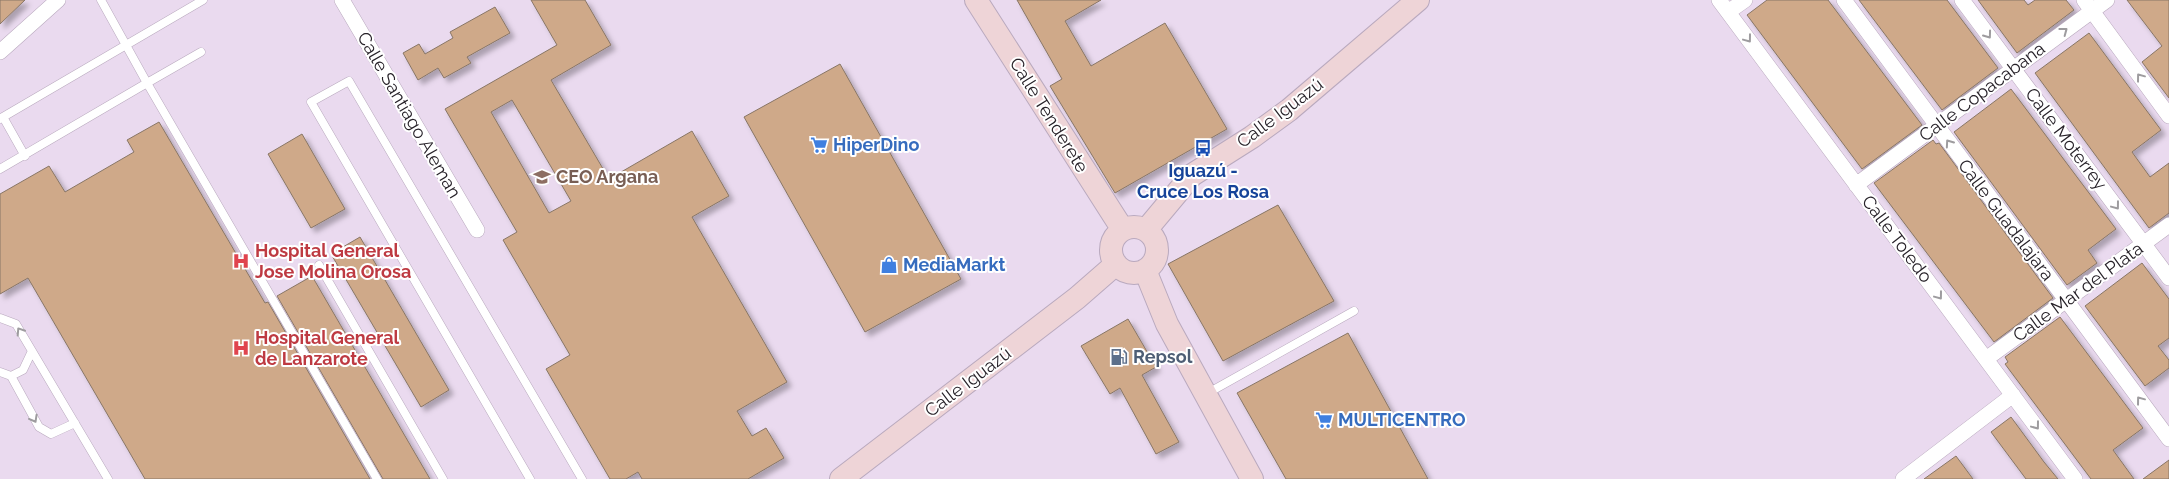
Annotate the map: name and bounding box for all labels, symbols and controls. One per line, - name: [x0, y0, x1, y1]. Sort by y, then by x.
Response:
- street label: Calle Santiago Aleman: [353, 28, 466, 202]
- one-way arrow: [2058, 28, 2067, 36]
- one-way arrow: [1982, 29, 1991, 39]
- one-way arrow: [1743, 33, 1751, 42]
- street label: Calle Copacabana: [1915, 37, 2049, 146]
- street label: Calle Tenderete: [1006, 53, 1093, 176]
- street label: Calle Iguazú: [1232, 73, 1327, 152]
- one-way arrow: [2137, 74, 2145, 83]
- street label: Calle Moterrey: [2021, 84, 2112, 194]
- place label: HiperDino: [833, 134, 919, 155]
- supermarket icon: HiperDino: [809, 135, 829, 155]
- bus stop icon: Iguazú - Cruce Los Rosa: [1193, 138, 1213, 158]
- one-way arrow: [1946, 140, 1955, 149]
- street label: Calle Guadalajara: [1954, 155, 2059, 284]
- place label: Iguazú - Cruce Los Rosa: [1137, 160, 1269, 202]
- place label: CEO Argana: [556, 166, 658, 187]
- school or university icon: CEO Argana: [532, 167, 552, 187]
- street label: Calle Toledo: [1858, 191, 1937, 287]
- one-way arrow: [2111, 200, 2119, 209]
- street label: Calle Mar del Plata: [2009, 237, 2147, 346]
- place label: Hospital General Jose Molina Orosa: [255, 240, 411, 282]
- hospital icon: Hospital General Jose Molina Orosa: [231, 251, 251, 271]
- place label: MediaMarkt: [903, 254, 1006, 275]
- shop icon: MediaMarkt: [879, 255, 899, 275]
- one-way arrow: [1933, 290, 1942, 300]
- one-way arrow: [16, 327, 26, 336]
- place label: Hospital General de Lanzarote: [255, 327, 400, 369]
- hospital icon: Hospital General de Lanzarote: [231, 338, 251, 358]
- street label: Calle Iguazú: [920, 342, 1015, 421]
- place label: Repsol: [1133, 346, 1193, 367]
- fuel station icon: Repsol: [1109, 347, 1129, 367]
- one-way arrow: [2137, 396, 2146, 406]
- place label: MULTICENTRO: [1338, 409, 1466, 430]
- supermarket icon: MULTICENTRO: [1314, 410, 1334, 430]
- one-way arrow: [28, 413, 38, 422]
- one-way arrow: [2030, 420, 2039, 430]

